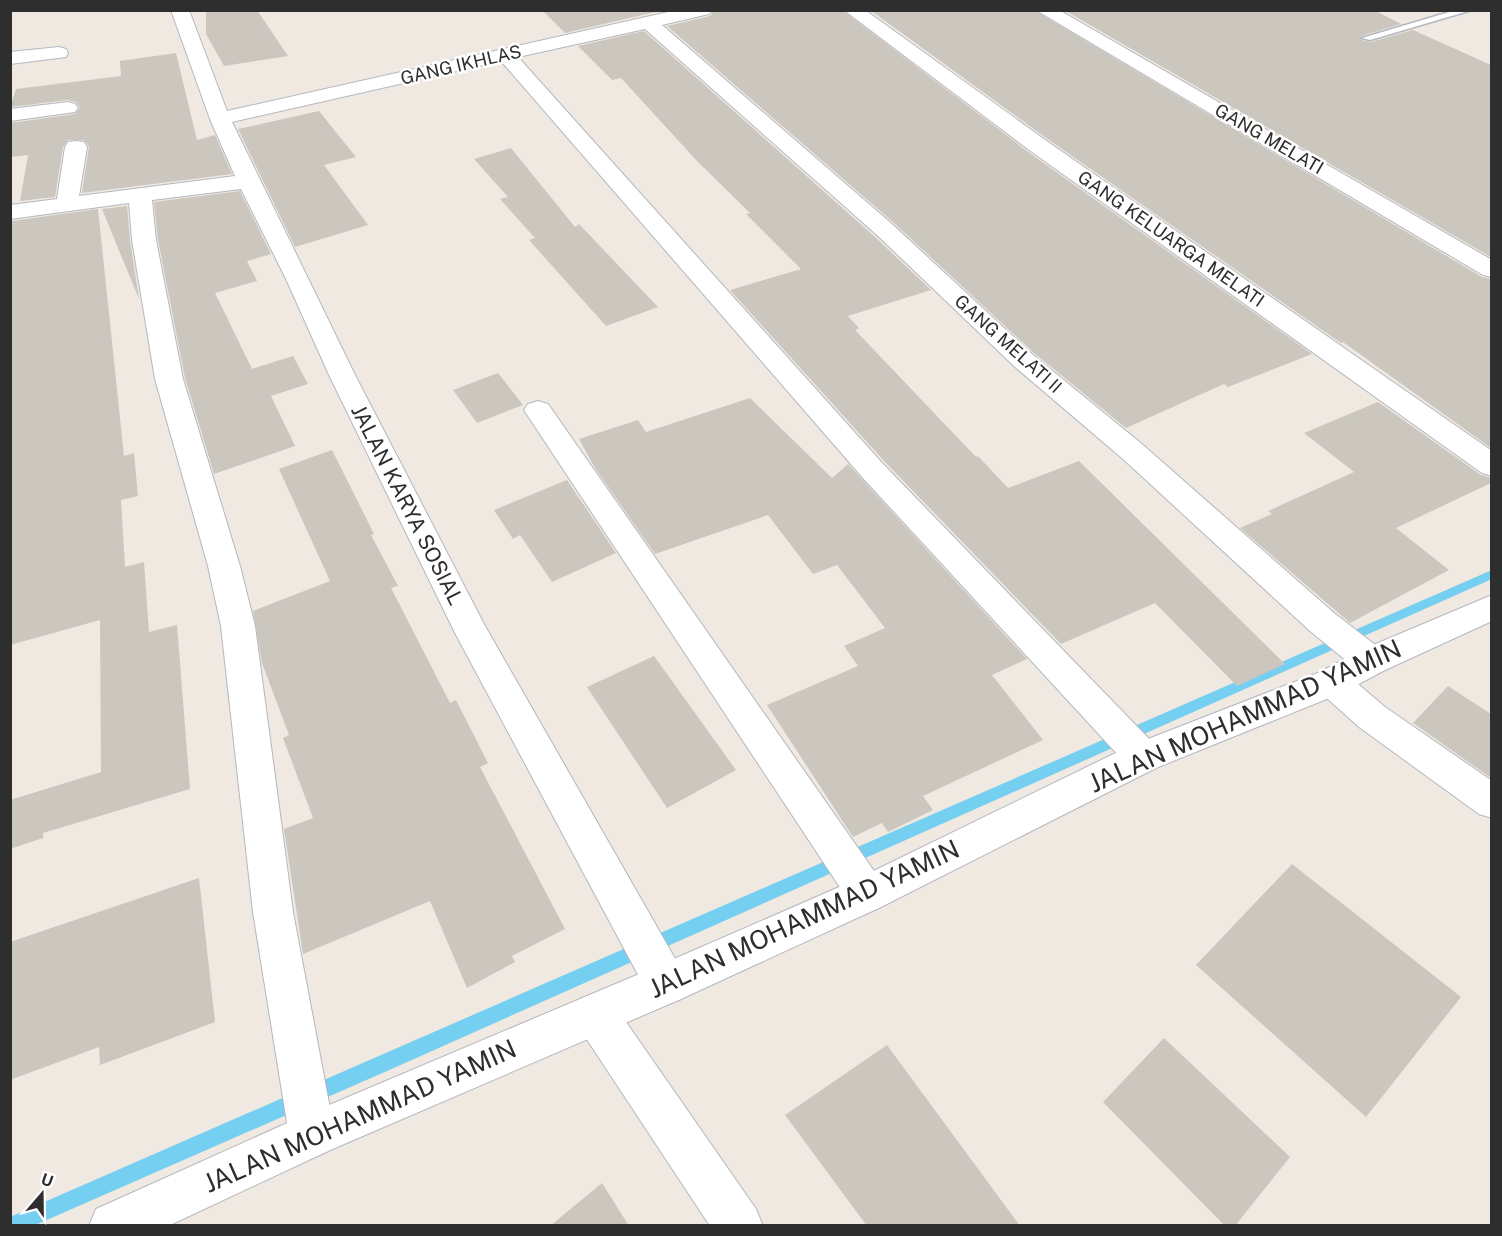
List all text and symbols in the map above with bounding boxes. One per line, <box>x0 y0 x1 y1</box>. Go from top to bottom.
street label: GANG IKHLAS <box>398 40 523 89</box>
street label: GANG MELATI <box>1211 99 1327 178</box>
street label: GANG KELUARGA MELATI <box>1074 166 1269 311</box>
street label: GANG MELATI II <box>951 290 1066 397</box>
street label: JALAN KARYA SOSIAL <box>346 400 469 609</box>
street label: JALAN MOHAMMAD YAMIN <box>1084 632 1406 799</box>
street label: JALAN MOHAMMAD YAMIN <box>644 833 964 1004</box>
street label: JALAN MOHAMMAD YAMIN <box>199 1032 521 1199</box>
north arrow <box>12 1164 72 1224</box>
text: U <box>38 1169 56 1191</box>

